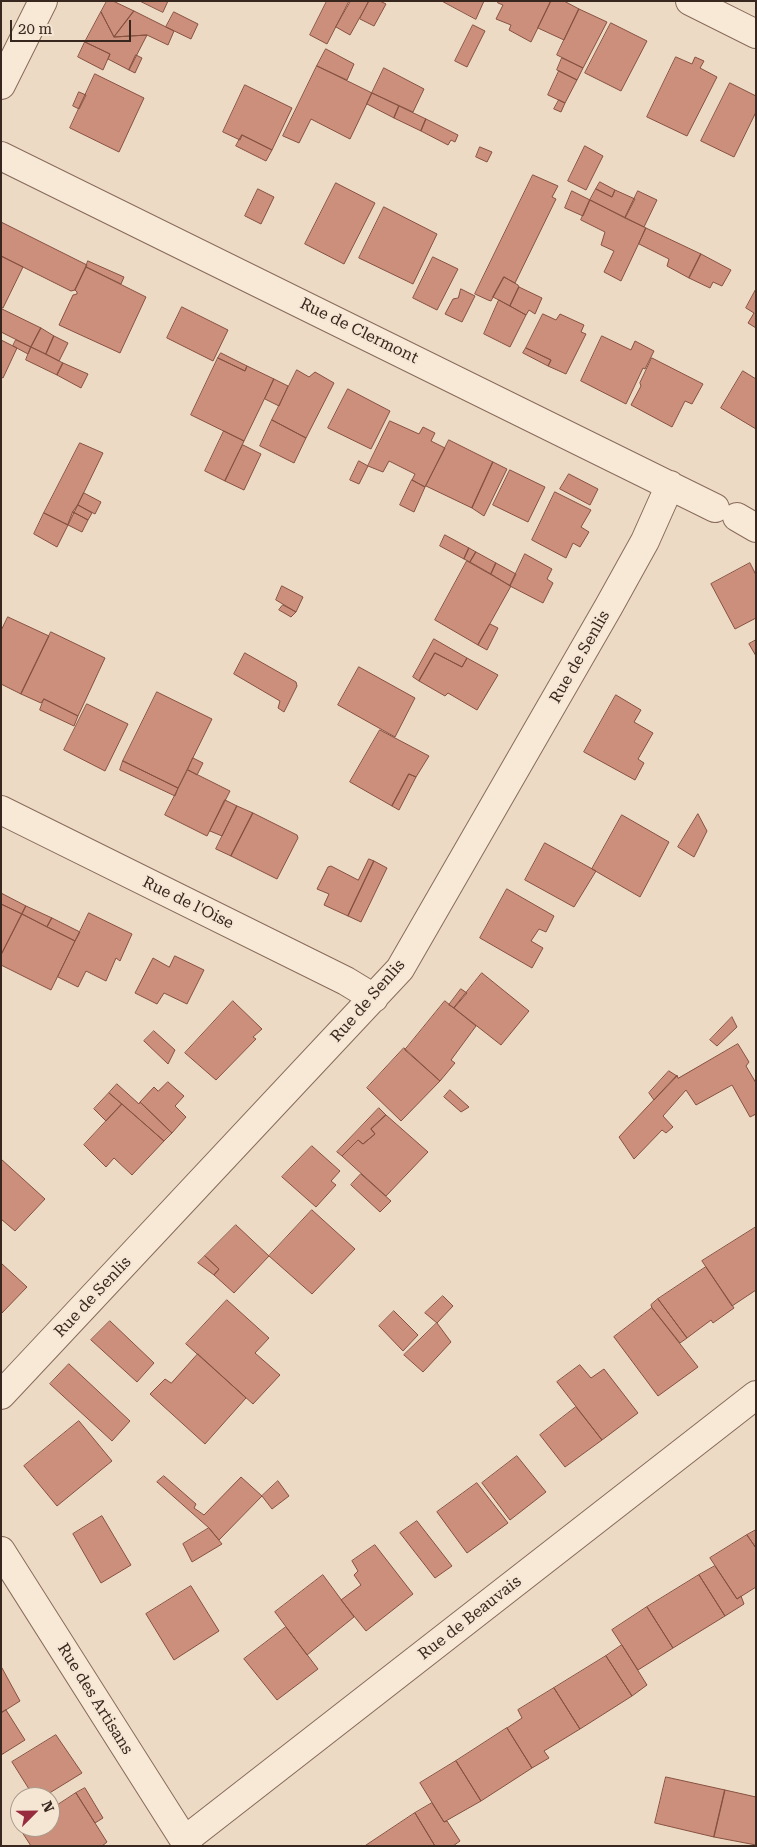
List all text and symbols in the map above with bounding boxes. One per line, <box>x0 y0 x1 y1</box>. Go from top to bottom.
scale bar <box>12 10 134 42</box>
text: 20 m <box>18 20 52 38</box>
street label: Rue de Clermont <box>297 294 421 368</box>
street label: Rue de Senlis <box>546 607 614 707</box>
street label: Rue de l'Oise <box>139 873 237 933</box>
street label: Rue de Senlis <box>327 956 409 1046</box>
street label: Rue de Senlis <box>51 1253 135 1341</box>
street label: Rue de Beauvais <box>415 1572 525 1664</box>
street label: Rue des Artisans <box>53 1640 137 1758</box>
north arrow <box>10 1787 60 1837</box>
text: N <box>38 1798 57 1815</box>

